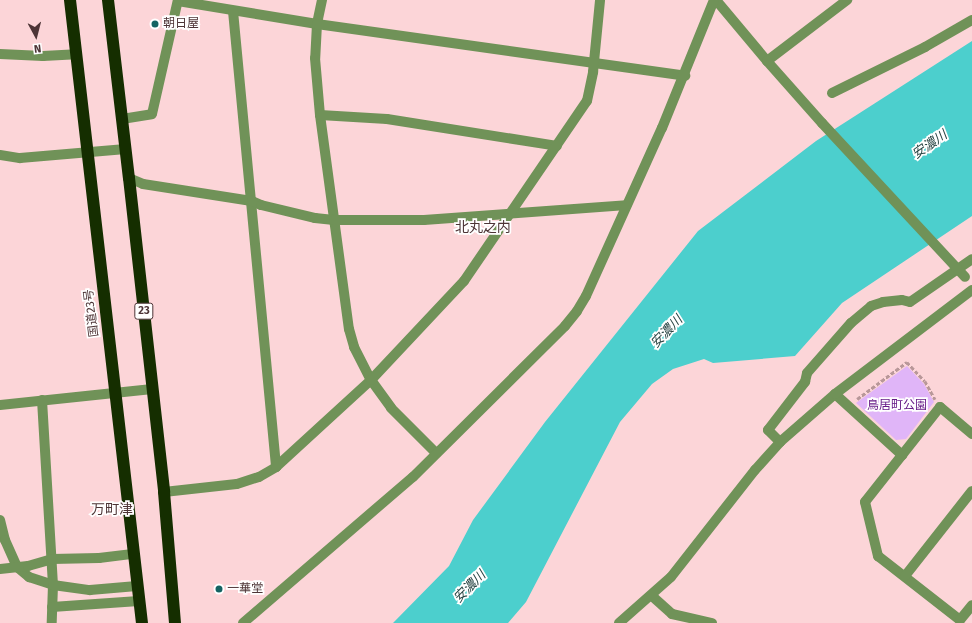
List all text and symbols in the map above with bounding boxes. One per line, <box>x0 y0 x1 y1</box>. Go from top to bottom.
north arrow <box>16 16 56 56</box>
place label: 朝日屋 <box>163 17 199 31</box>
marker: 朝日屋 <box>150 19 160 29</box>
text: N <box>33 42 42 55</box>
water label: 安濃川 <box>910 127 950 163</box>
district label: 北丸之内 <box>455 220 511 236</box>
street label: 国道23号 <box>82 288 102 338</box>
road number: 23 <box>134 302 154 320</box>
water label: 安濃川 <box>648 313 686 351</box>
park label: 鳥居町公園 <box>867 399 927 413</box>
district label: 万町津 <box>91 502 133 518</box>
water label: 安濃川 <box>451 568 489 606</box>
place label: 一華堂 <box>227 582 263 596</box>
marker: 一華堂 <box>214 584 224 594</box>

